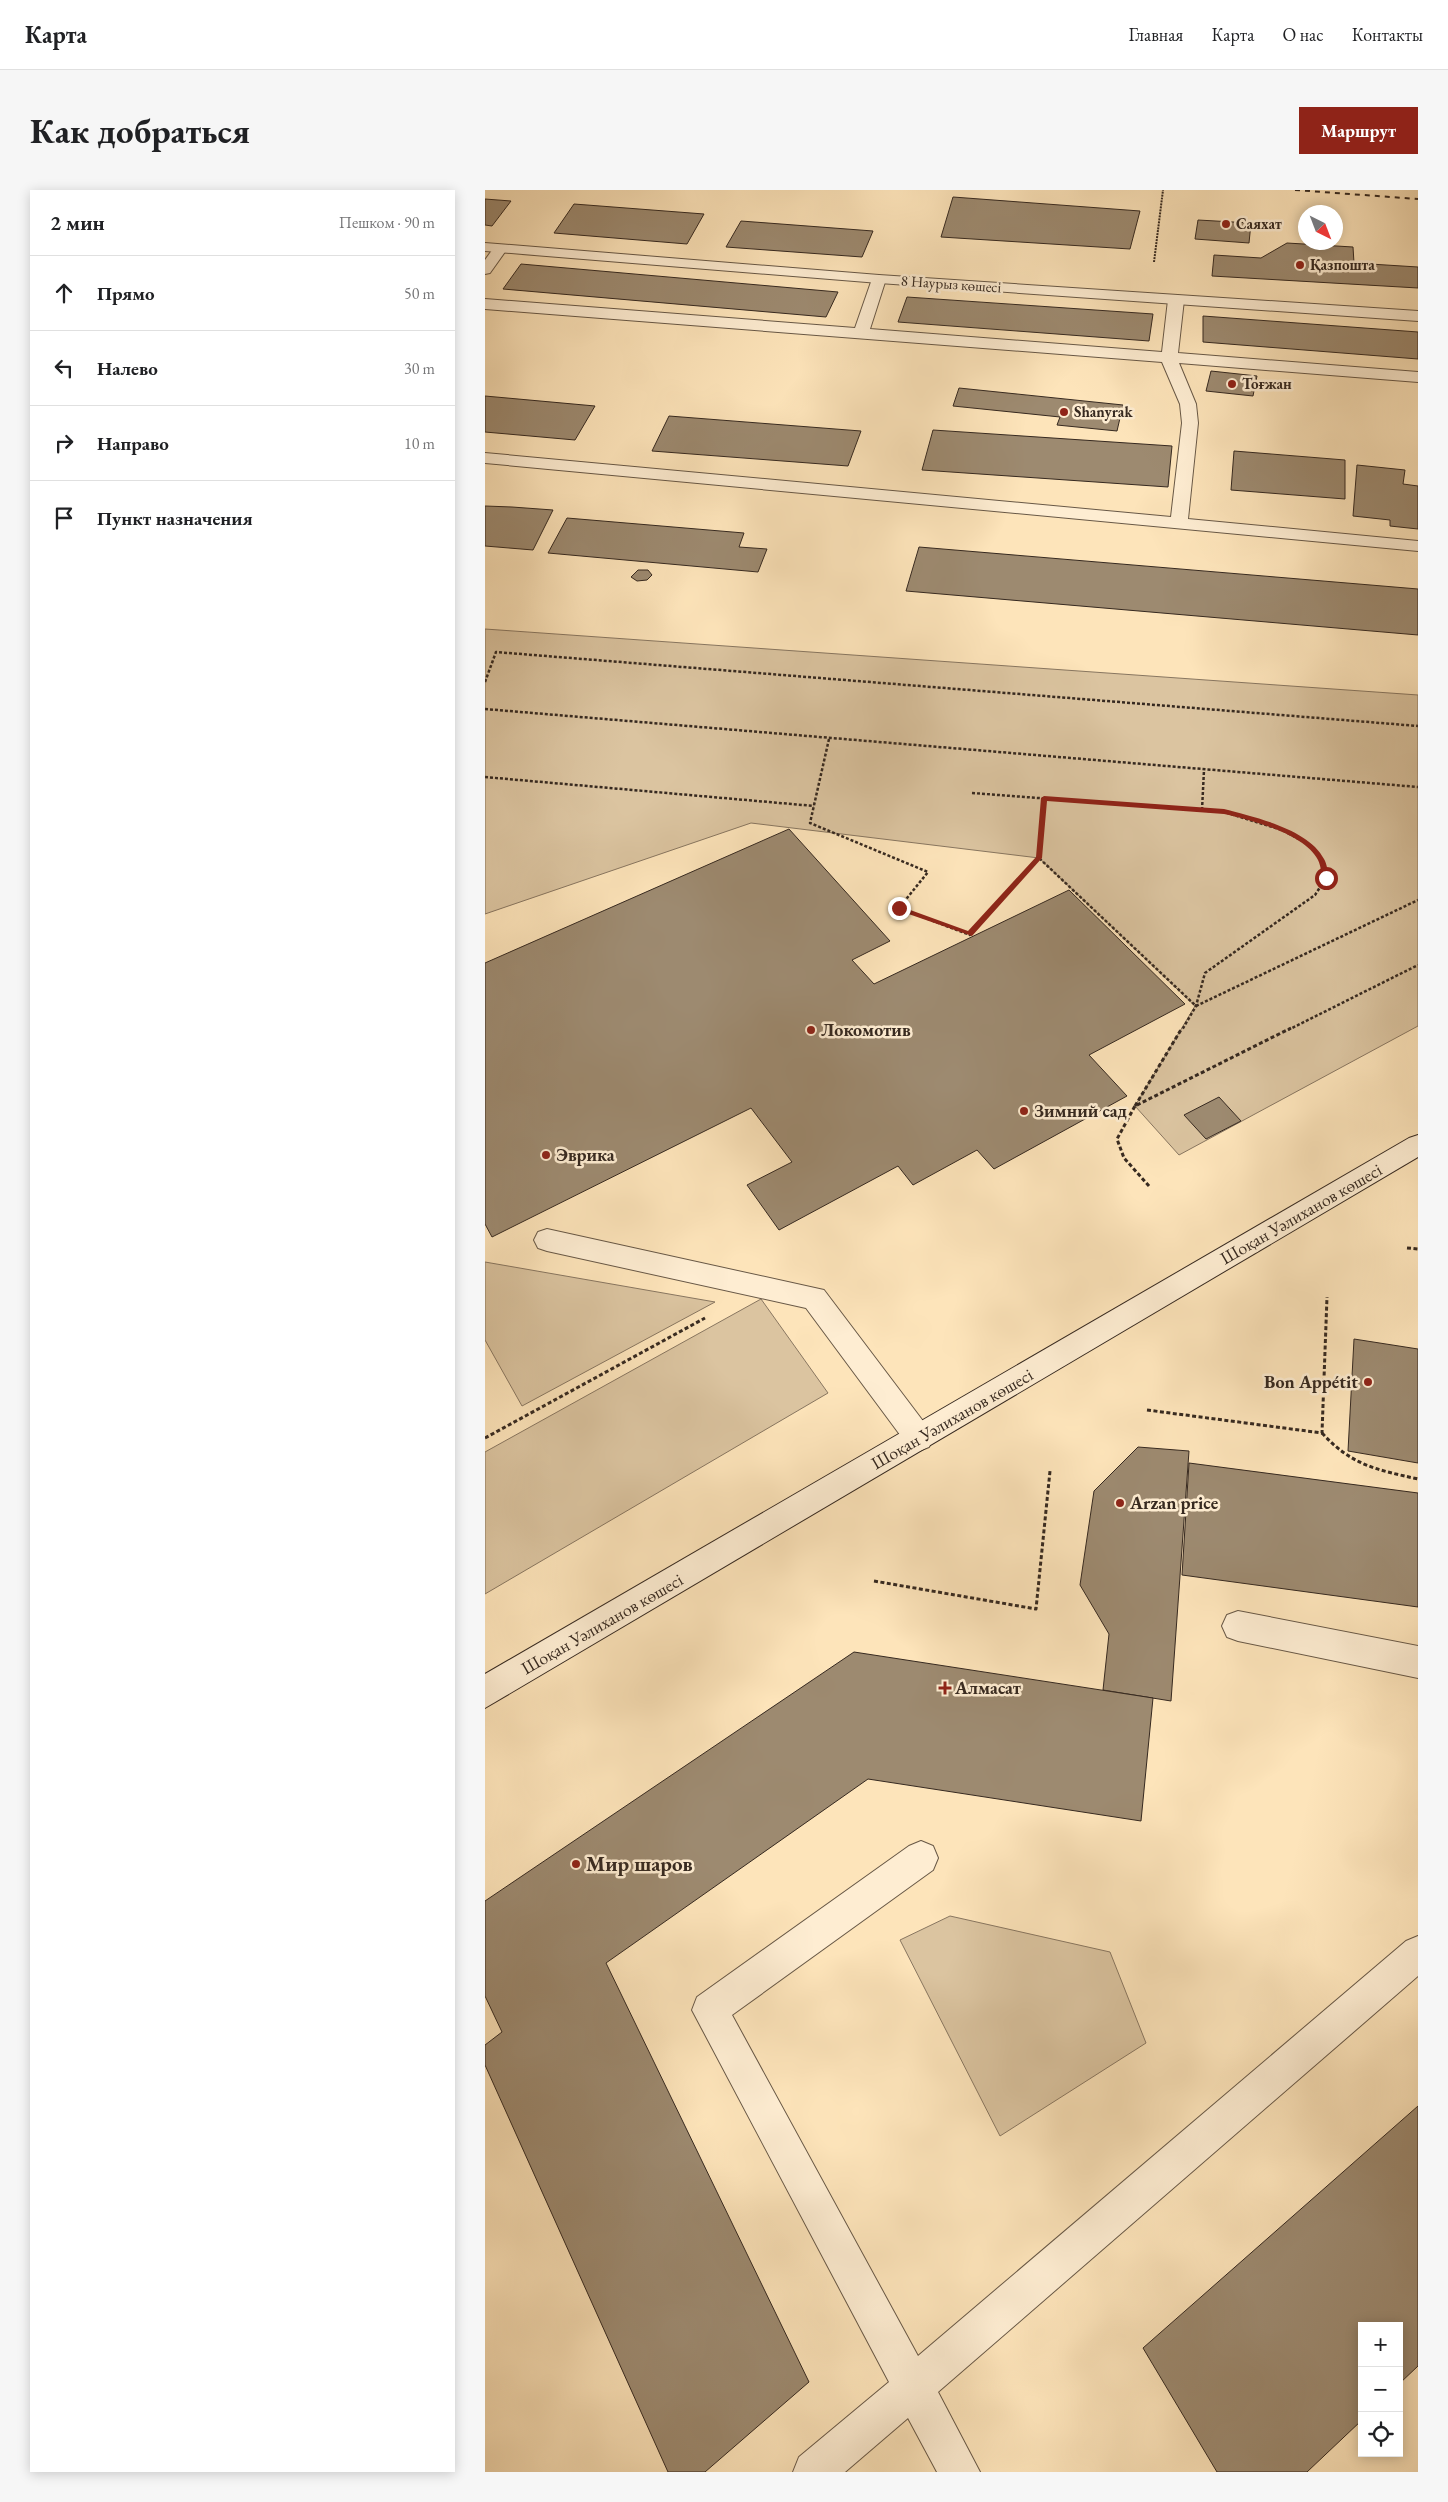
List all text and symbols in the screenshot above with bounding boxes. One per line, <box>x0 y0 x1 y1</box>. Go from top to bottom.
text: Карта <box>25 19 87 50</box>
text: Главная <box>1129 23 1183 46</box>
text: Карта <box>1211 23 1254 46</box>
text: О нас <box>1282 23 1324 46</box>
text: Контакты <box>1352 23 1423 46</box>
button: Маршрут <box>1299 107 1418 154</box>
text: Как добраться <box>30 108 250 153</box>
north arrow <box>1298 205 1343 250</box>
text: 2 мин <box>50 209 105 236</box>
text: Пешком · 90 m <box>339 212 435 233</box>
place label: Саяхат <box>1236 214 1282 233</box>
marker: Саяхат <box>1220 218 1232 230</box>
place label: Қазпошта <box>1310 255 1375 274</box>
marker: Қазпошта <box>1294 259 1306 271</box>
street label: 8 Наурыз көшесі <box>900 271 1002 297</box>
icon: ahead <box>50 279 78 307</box>
text: Прямо <box>97 281 155 306</box>
text: 50 m <box>404 283 435 304</box>
icon: left <box>50 354 78 382</box>
text: Налево <box>97 356 158 381</box>
text: 30 m <box>404 358 435 379</box>
place label: Тоғжан <box>1242 374 1292 393</box>
marker: Тоғжан <box>1226 378 1238 390</box>
place label: Shanyrak <box>1074 402 1133 421</box>
marker: Shanyrak <box>1058 406 1070 418</box>
icon: right <box>50 429 78 457</box>
text: Направо <box>97 431 169 456</box>
text: 10 m <box>404 433 435 454</box>
icon: arrive <box>50 504 78 532</box>
text: Пункт назначения <box>97 506 253 531</box>
route start <box>1315 867 1338 890</box>
route end <box>888 897 911 920</box>
place label: Локомотив <box>821 1018 911 1041</box>
marker: Локомотив <box>805 1024 817 1036</box>
place label: Зимний сад <box>1034 1099 1128 1122</box>
marker: Зимний сад <box>1018 1105 1030 1117</box>
place label: Эврика <box>556 1143 615 1166</box>
marker: Эврика <box>540 1149 552 1161</box>
street label: Шоқан Уәлиханов көшесі <box>1216 1158 1386 1269</box>
street label: Шоқан Уәлиханов көшесі <box>867 1363 1037 1474</box>
place label: Bon Appétit <box>1264 1370 1358 1393</box>
marker: Bon Appétit <box>1362 1376 1374 1388</box>
place label: Arzan price <box>1129 1491 1219 1514</box>
marker: Arzan price <box>1114 1497 1126 1509</box>
street label: Шоқан Уәлиханов көшесі <box>517 1568 687 1679</box>
place label: Алмасат <box>954 1676 1021 1699</box>
marker: Алмасат <box>939 1682 951 1694</box>
place label: Мир шаров <box>586 1850 693 1877</box>
marker: Мир шаров <box>570 1858 582 1870</box>
map controls <box>1358 2322 1403 2457</box>
button: + <box>1358 2322 1403 2367</box>
button: − <box>1358 2367 1403 2412</box>
button: locate <box>1358 2412 1403 2457</box>

